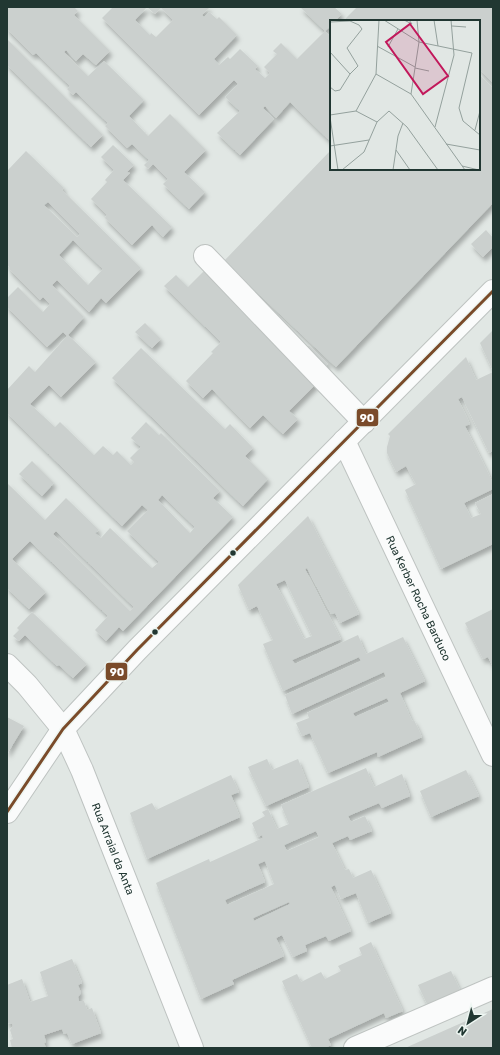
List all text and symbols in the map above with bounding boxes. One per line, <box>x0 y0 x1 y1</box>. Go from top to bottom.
inset map <box>330 20 480 170</box>
line badge: 90 <box>356 408 379 427</box>
text: 90 <box>360 412 374 425</box>
street label: Rua Kerber Rocha Barduco <box>383 534 453 663</box>
unlabelled marker <box>228 548 238 558</box>
unlabelled marker <box>150 627 160 637</box>
line badge: 90 <box>105 662 128 681</box>
text: 90 <box>110 666 124 679</box>
street label: Rua Arraial da Anta <box>89 801 137 897</box>
north arrow <box>448 1003 488 1043</box>
text: N <box>455 1023 469 1038</box>

